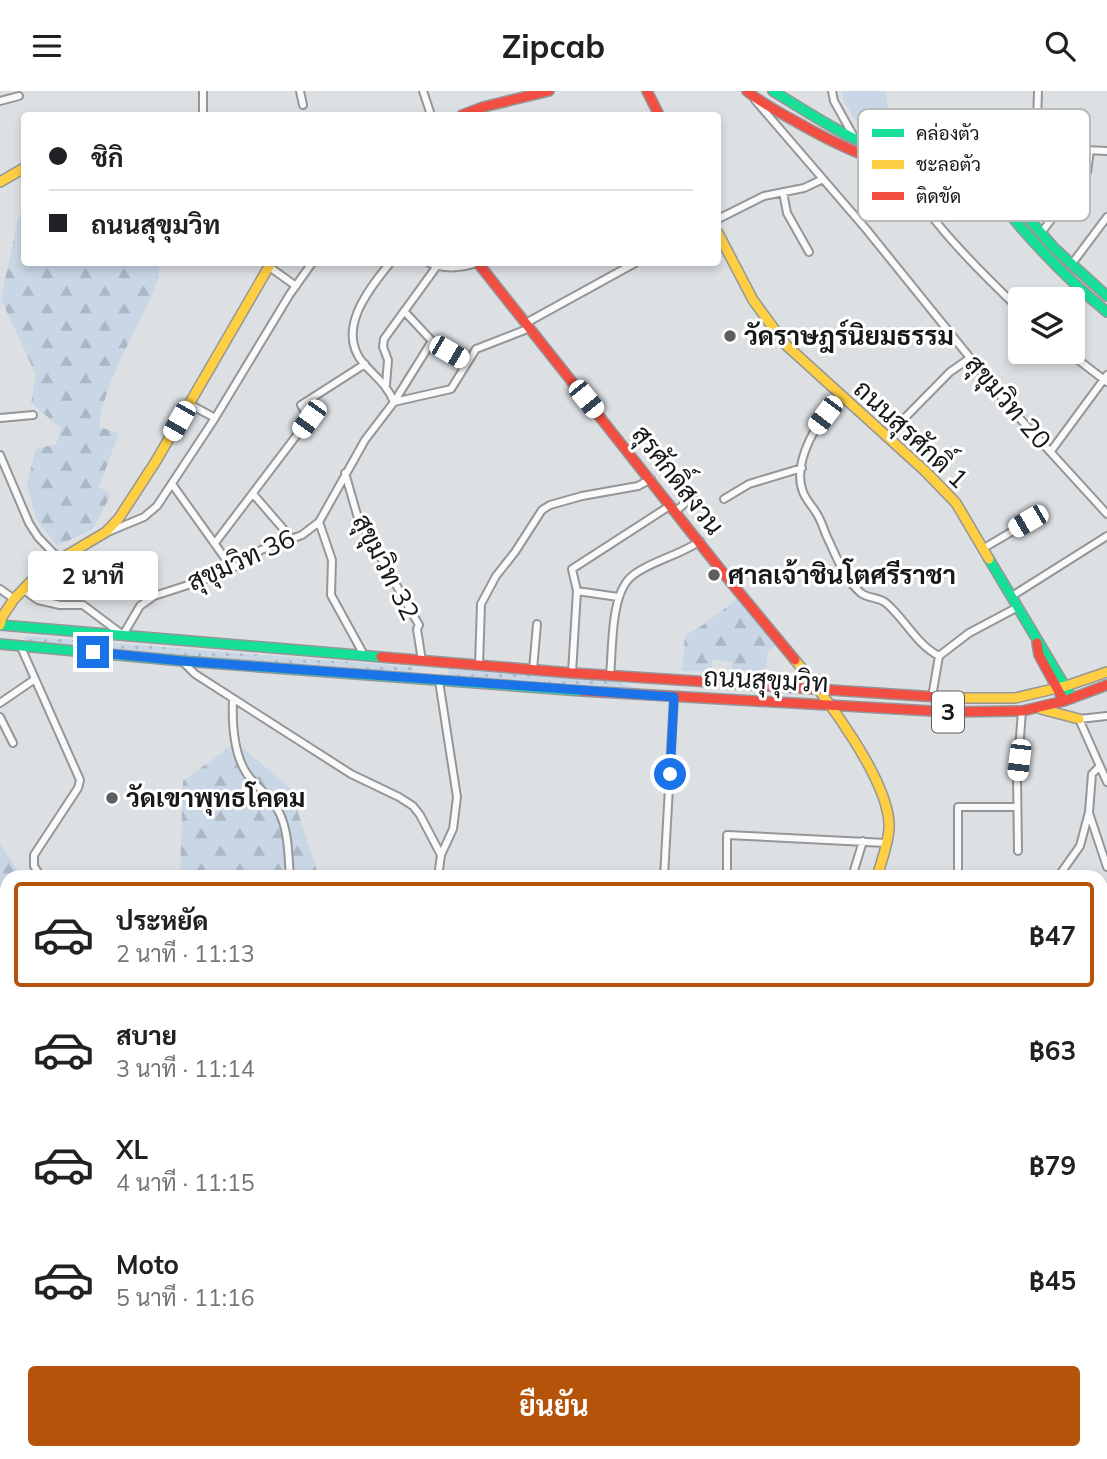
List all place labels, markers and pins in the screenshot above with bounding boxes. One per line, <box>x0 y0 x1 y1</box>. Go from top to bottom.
place label: วัดราษฎร์นิยมธรรม <box>744 319 954 353</box>
marker: วัดราษฎร์นิยมธรรม <box>722 328 738 344</box>
place label: ศาลเจ้าชินโตศรีราชา <box>728 558 956 591</box>
marker: ศาลเจ้าชินโตศรีราชา <box>706 567 722 583</box>
place label: วัดเขาพุทธโคดม <box>126 781 305 816</box>
marker: วัดเขาพุทธโคดม <box>104 790 120 806</box>

